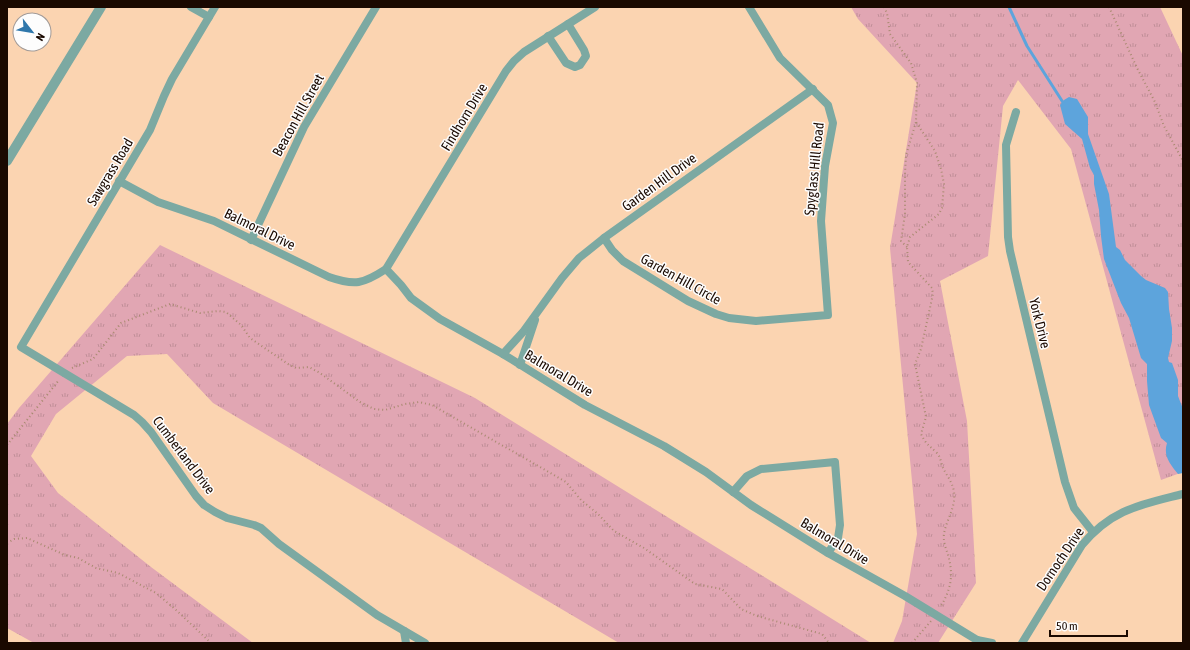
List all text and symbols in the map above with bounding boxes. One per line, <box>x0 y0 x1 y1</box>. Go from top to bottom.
north arrow <box>12 12 52 52</box>
text: N <box>34 31 47 43</box>
street label: Beacon Hill Street <box>269 71 327 159</box>
street label: Findhorn Drive <box>438 80 490 154</box>
street label: Spyglass Hill Road <box>801 122 827 216</box>
street label: Sawgrass Road <box>84 135 136 209</box>
street label: Garden Hill Drive <box>619 150 699 214</box>
street label: Balmoral Drive <box>222 205 298 253</box>
street label: Garden Hill Circle <box>638 250 724 308</box>
street label: York Drive <box>1026 296 1054 350</box>
street label: Balmoral Drive <box>522 346 596 400</box>
street label: Cumberland Drive <box>150 413 218 497</box>
street label: Balmoral Drive <box>798 514 872 568</box>
street label: Dornoch Drive <box>1033 524 1087 594</box>
scale bar <box>1050 612 1127 638</box>
text: 50 m <box>1056 619 1078 633</box>

